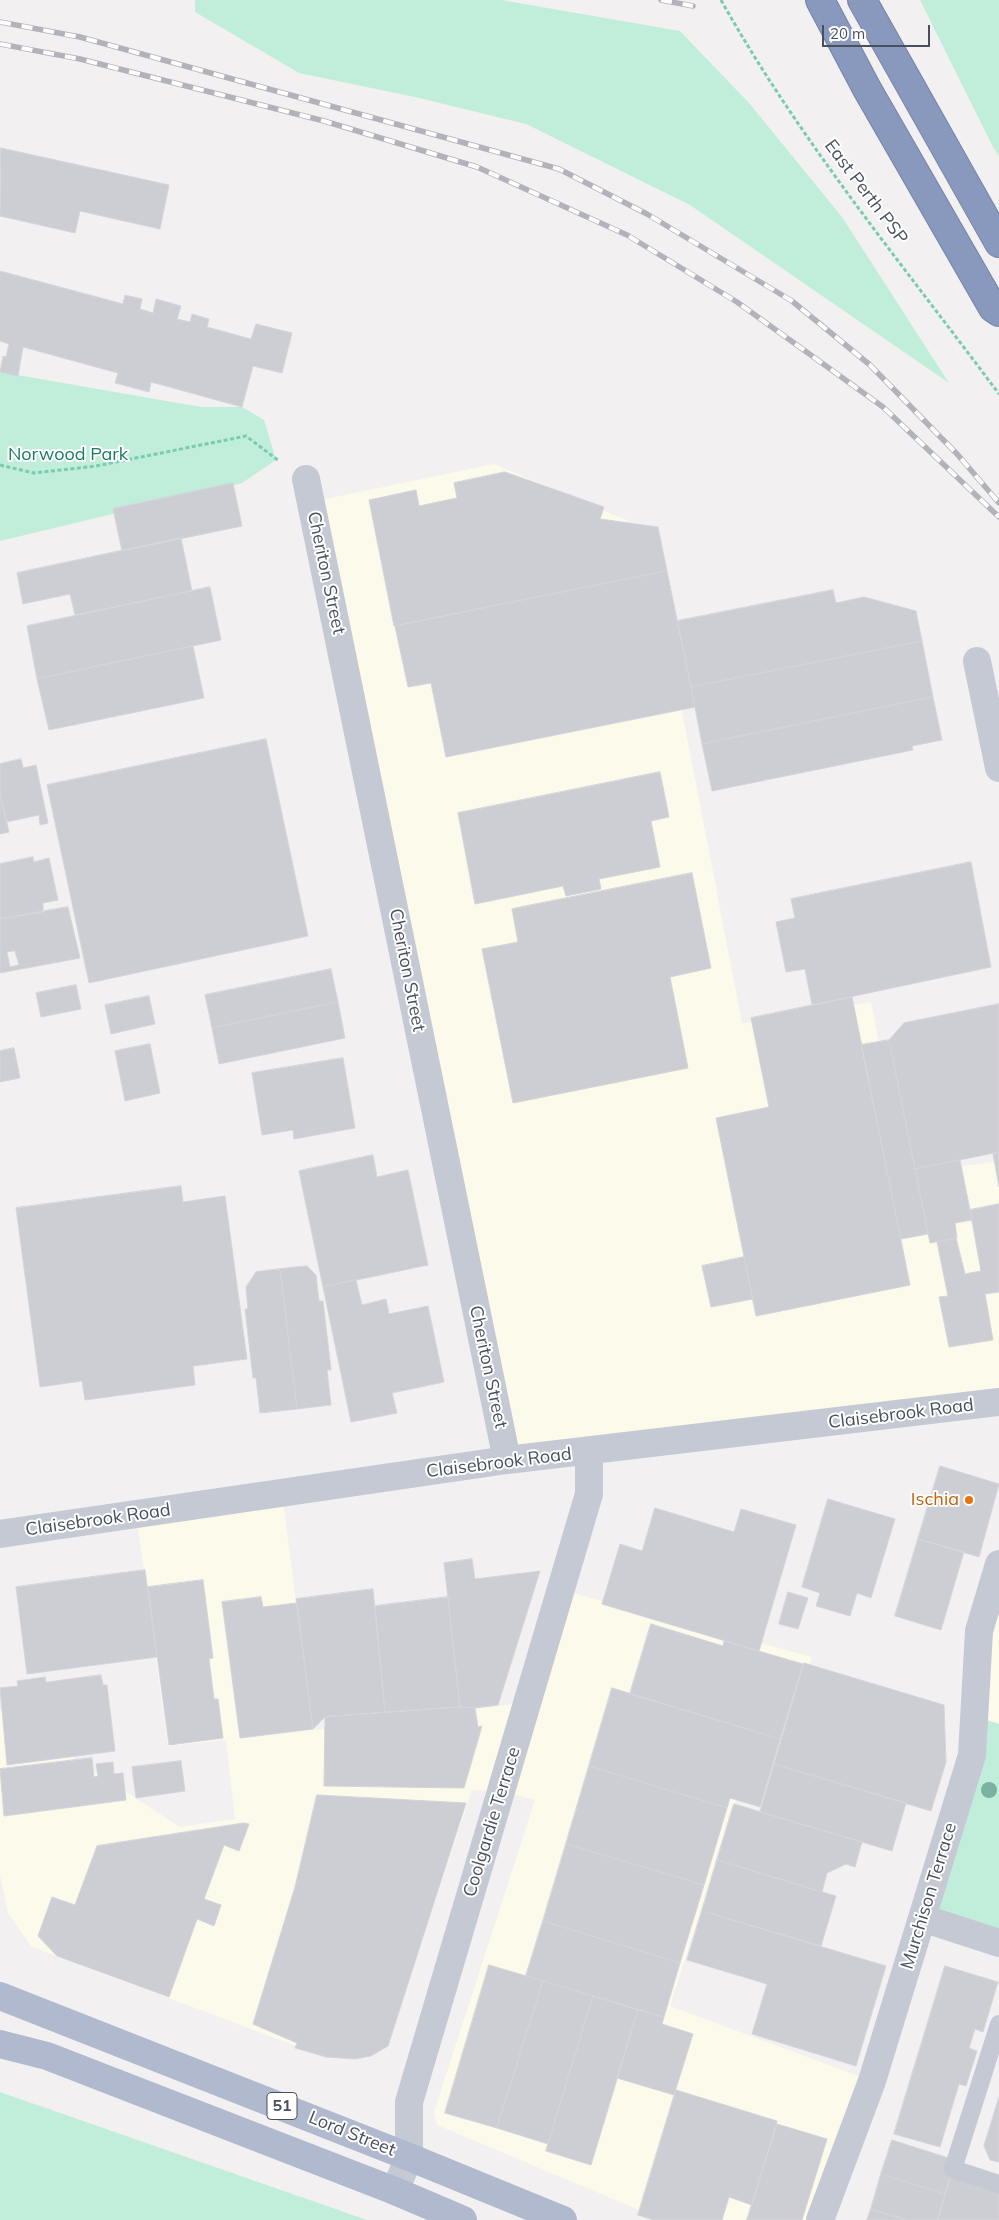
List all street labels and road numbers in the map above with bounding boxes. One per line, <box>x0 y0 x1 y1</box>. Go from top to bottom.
street label: East Perth PSP <box>820 135 912 249</box>
street label: Cheriton Street <box>302 510 350 636</box>
street label: Cheriton Street <box>384 907 430 1033</box>
street label: Cheriton Street <box>464 1304 512 1430</box>
street label: Claisebrook Road <box>827 1394 975 1434</box>
street label: Claisebrook Road <box>425 1443 573 1483</box>
street label: Claisebrook Road <box>24 1499 172 1541</box>
street label: Coolgardie Terrace <box>459 1744 525 1900</box>
street label: Murchison Terrace <box>896 1820 962 1972</box>
road number: 51 <box>267 2092 297 2120</box>
street label: Lord Street <box>305 2107 399 2161</box>

